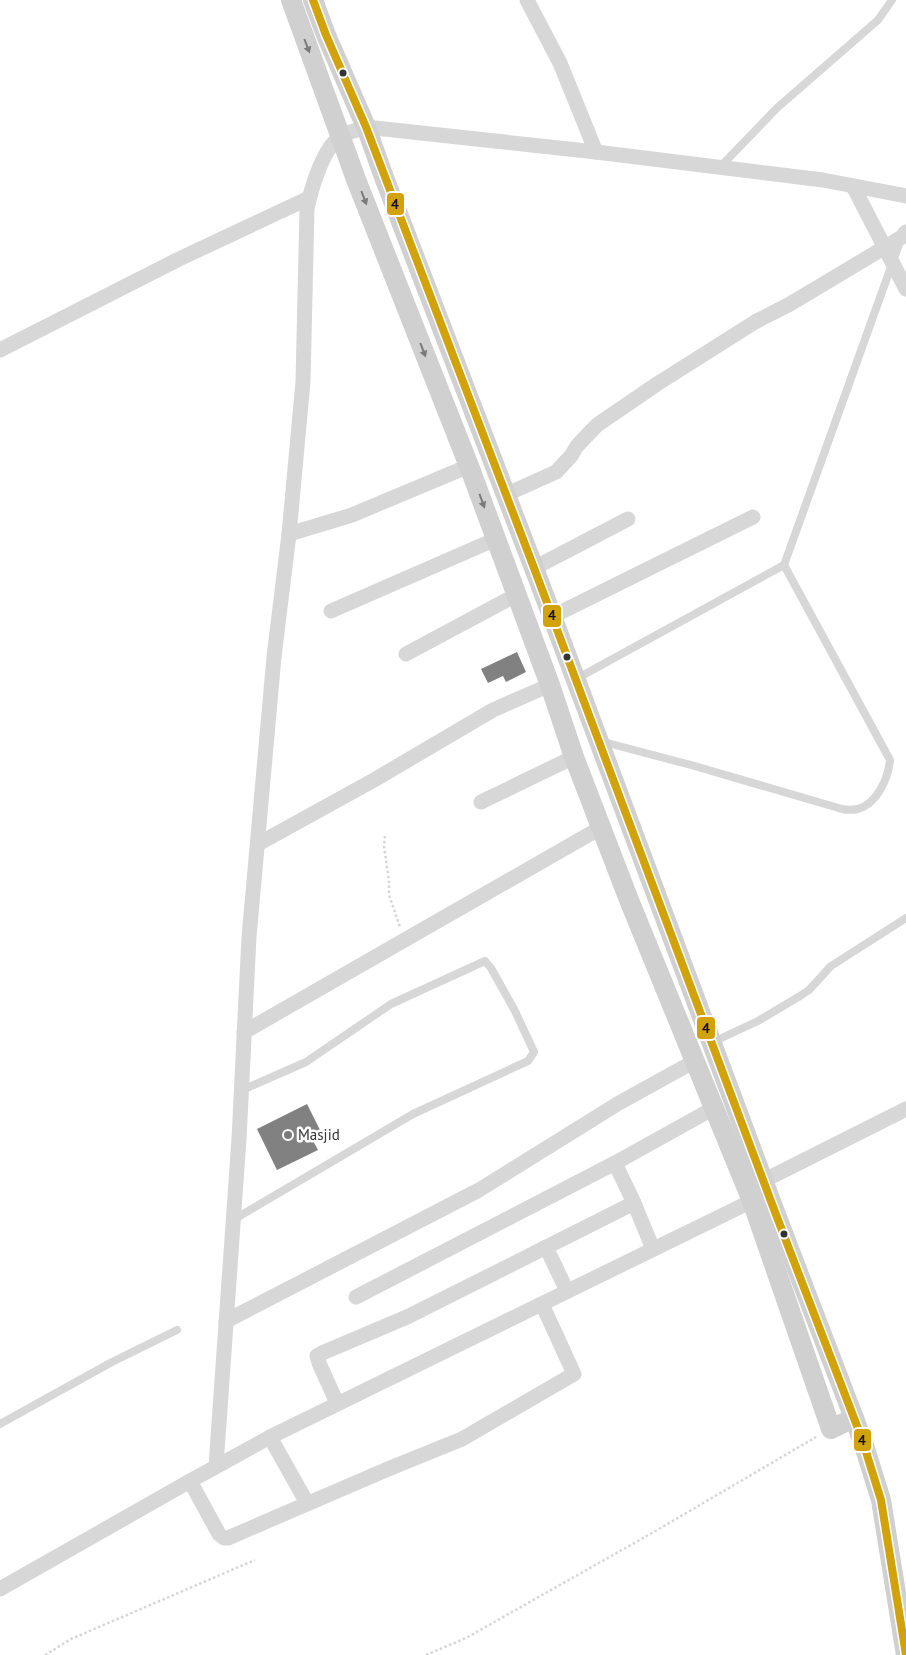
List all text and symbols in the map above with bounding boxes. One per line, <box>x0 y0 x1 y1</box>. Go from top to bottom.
one-way arrow <box>304 39 312 53</box>
unlabelled marker <box>338 68 348 78</box>
one-way arrow <box>360 191 368 206</box>
line badge: 4 <box>386 192 405 216</box>
text: 4 <box>391 195 399 213</box>
one-way arrow <box>420 342 427 357</box>
one-way arrow <box>478 494 486 509</box>
line badge: 4 <box>542 604 562 628</box>
text: 4 <box>548 606 556 624</box>
unlabelled marker <box>562 652 572 662</box>
line badge: 4 <box>696 1016 716 1040</box>
text: 4 <box>702 1019 710 1037</box>
place label: Masjid <box>298 1125 340 1144</box>
marker: Masjid <box>282 1129 294 1141</box>
unlabelled marker <box>779 1229 789 1239</box>
line badge: 4 <box>853 1428 872 1452</box>
text: 4 <box>858 1431 866 1449</box>

